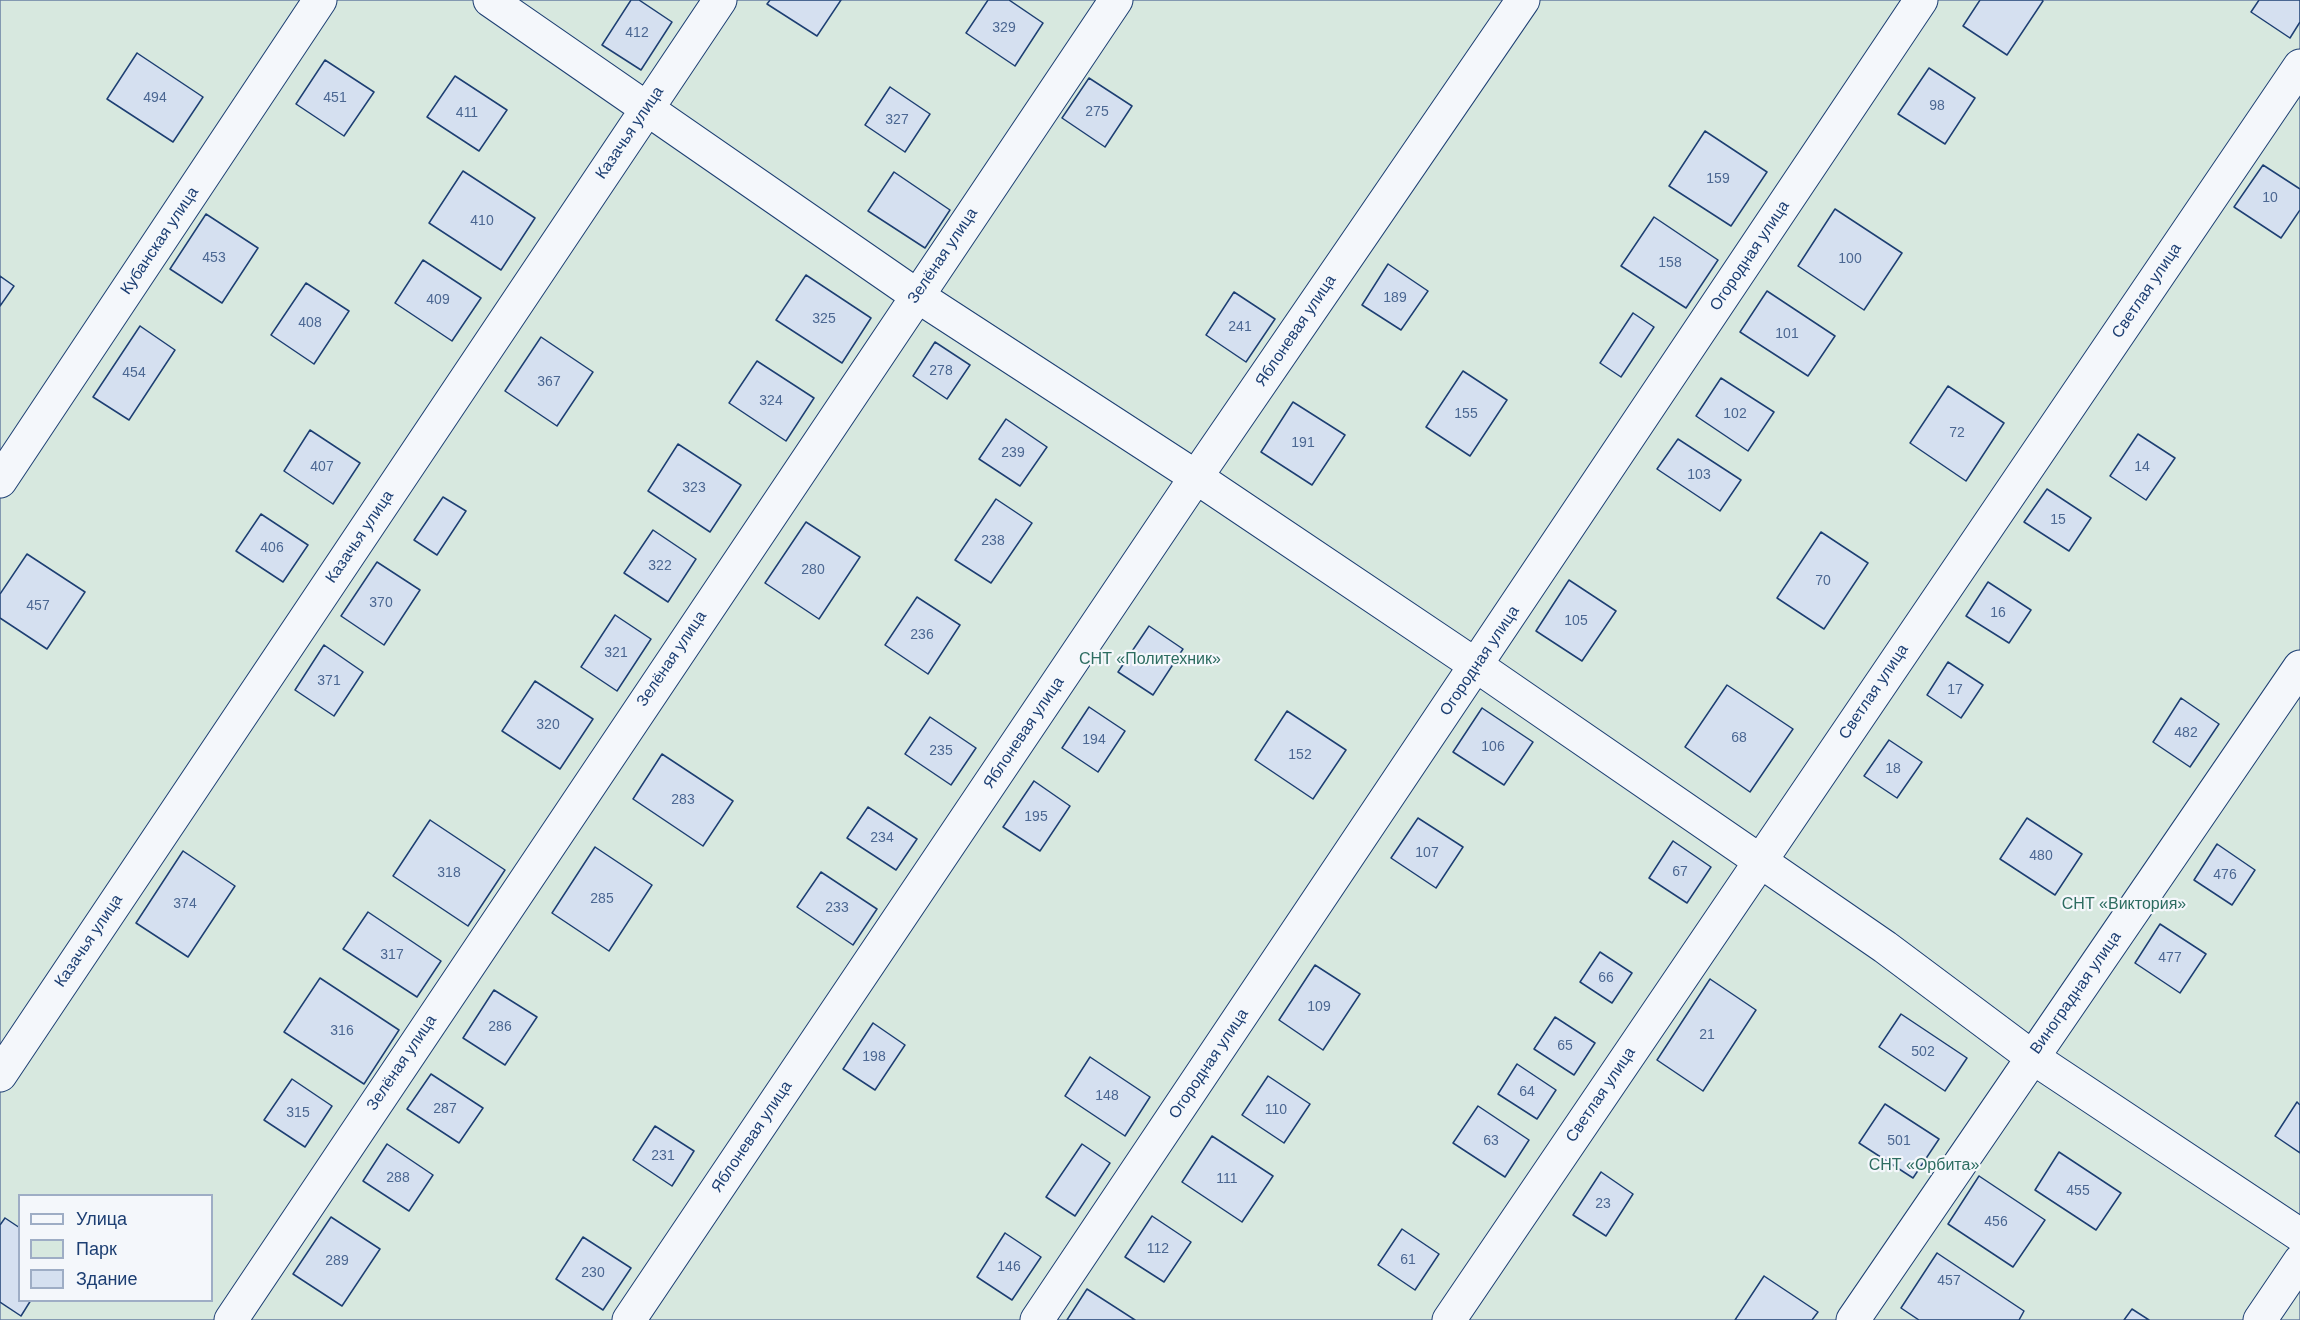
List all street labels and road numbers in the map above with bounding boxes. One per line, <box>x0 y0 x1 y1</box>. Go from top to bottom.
street label: Казачья улица <box>592 83 668 183</box>
street label: Кубанская улица <box>117 184 203 298</box>
street label: Огородная улица <box>1706 197 1794 315</box>
street label: Зелёная улица <box>904 205 982 307</box>
street label: Светлая улица <box>2108 240 2186 342</box>
street label: Яблоневая улица <box>1252 272 1340 390</box>
street label: Казачья улица <box>322 487 398 587</box>
street label: Огородная улица <box>1436 602 1524 720</box>
street label: Зелёная улица <box>633 608 711 710</box>
street label: Светлая улица <box>1835 641 1913 743</box>
street label: Яблоневая улица <box>980 674 1068 792</box>
street label: Казачья улица <box>51 891 127 991</box>
street label: Виноградная улица <box>2027 928 2125 1058</box>
street label: Огородная улица <box>1165 1005 1253 1123</box>
street label: Зелёная улица <box>363 1012 441 1114</box>
street label: Светлая улица <box>1562 1044 1640 1146</box>
street label: Яблоневая улица <box>708 1078 796 1196</box>

